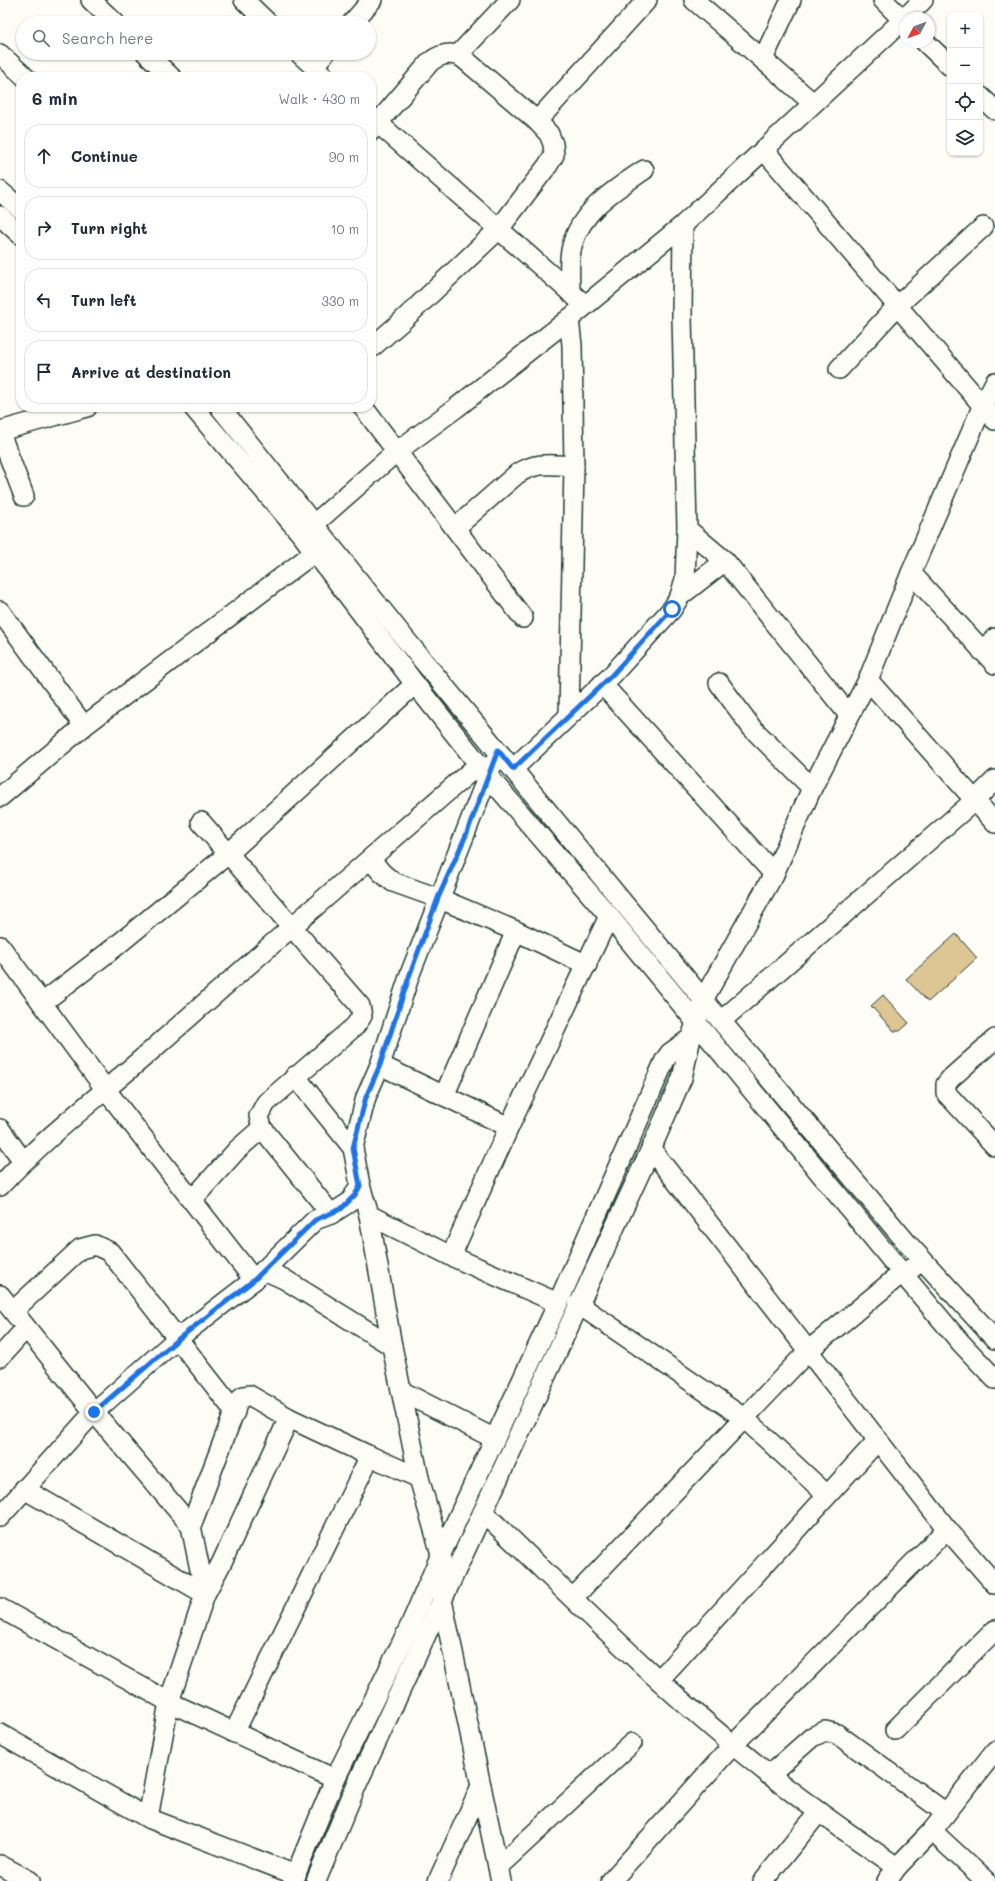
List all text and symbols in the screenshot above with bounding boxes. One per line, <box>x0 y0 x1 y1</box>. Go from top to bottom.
north arrow <box>899 12 935 48</box>
map controls <box>947 12 983 156</box>
button: + <box>947 12 983 48</box>
search box <box>16 16 376 60</box>
icon: search <box>30 27 52 49</box>
text: Search here <box>62 28 153 48</box>
button: − <box>947 48 983 84</box>
button: locate <box>947 84 983 120</box>
text: 6 min <box>32 87 77 109</box>
text: Walk · 430 m <box>279 90 360 107</box>
button: layers <box>947 120 983 156</box>
icon: ahead <box>33 145 55 167</box>
text: Continue <box>71 146 138 166</box>
text: 90 m <box>329 148 359 165</box>
icon: right <box>33 217 55 239</box>
text: Turn right <box>71 218 148 238</box>
text: 10 m <box>331 220 359 237</box>
icon: left <box>33 289 55 311</box>
text: Turn left <box>71 290 136 310</box>
text: 330 m <box>321 292 359 309</box>
icon: arrive <box>33 361 55 383</box>
text: Arrive at destination <box>71 362 231 382</box>
route start <box>663 600 681 618</box>
route end <box>85 1403 103 1421</box>

